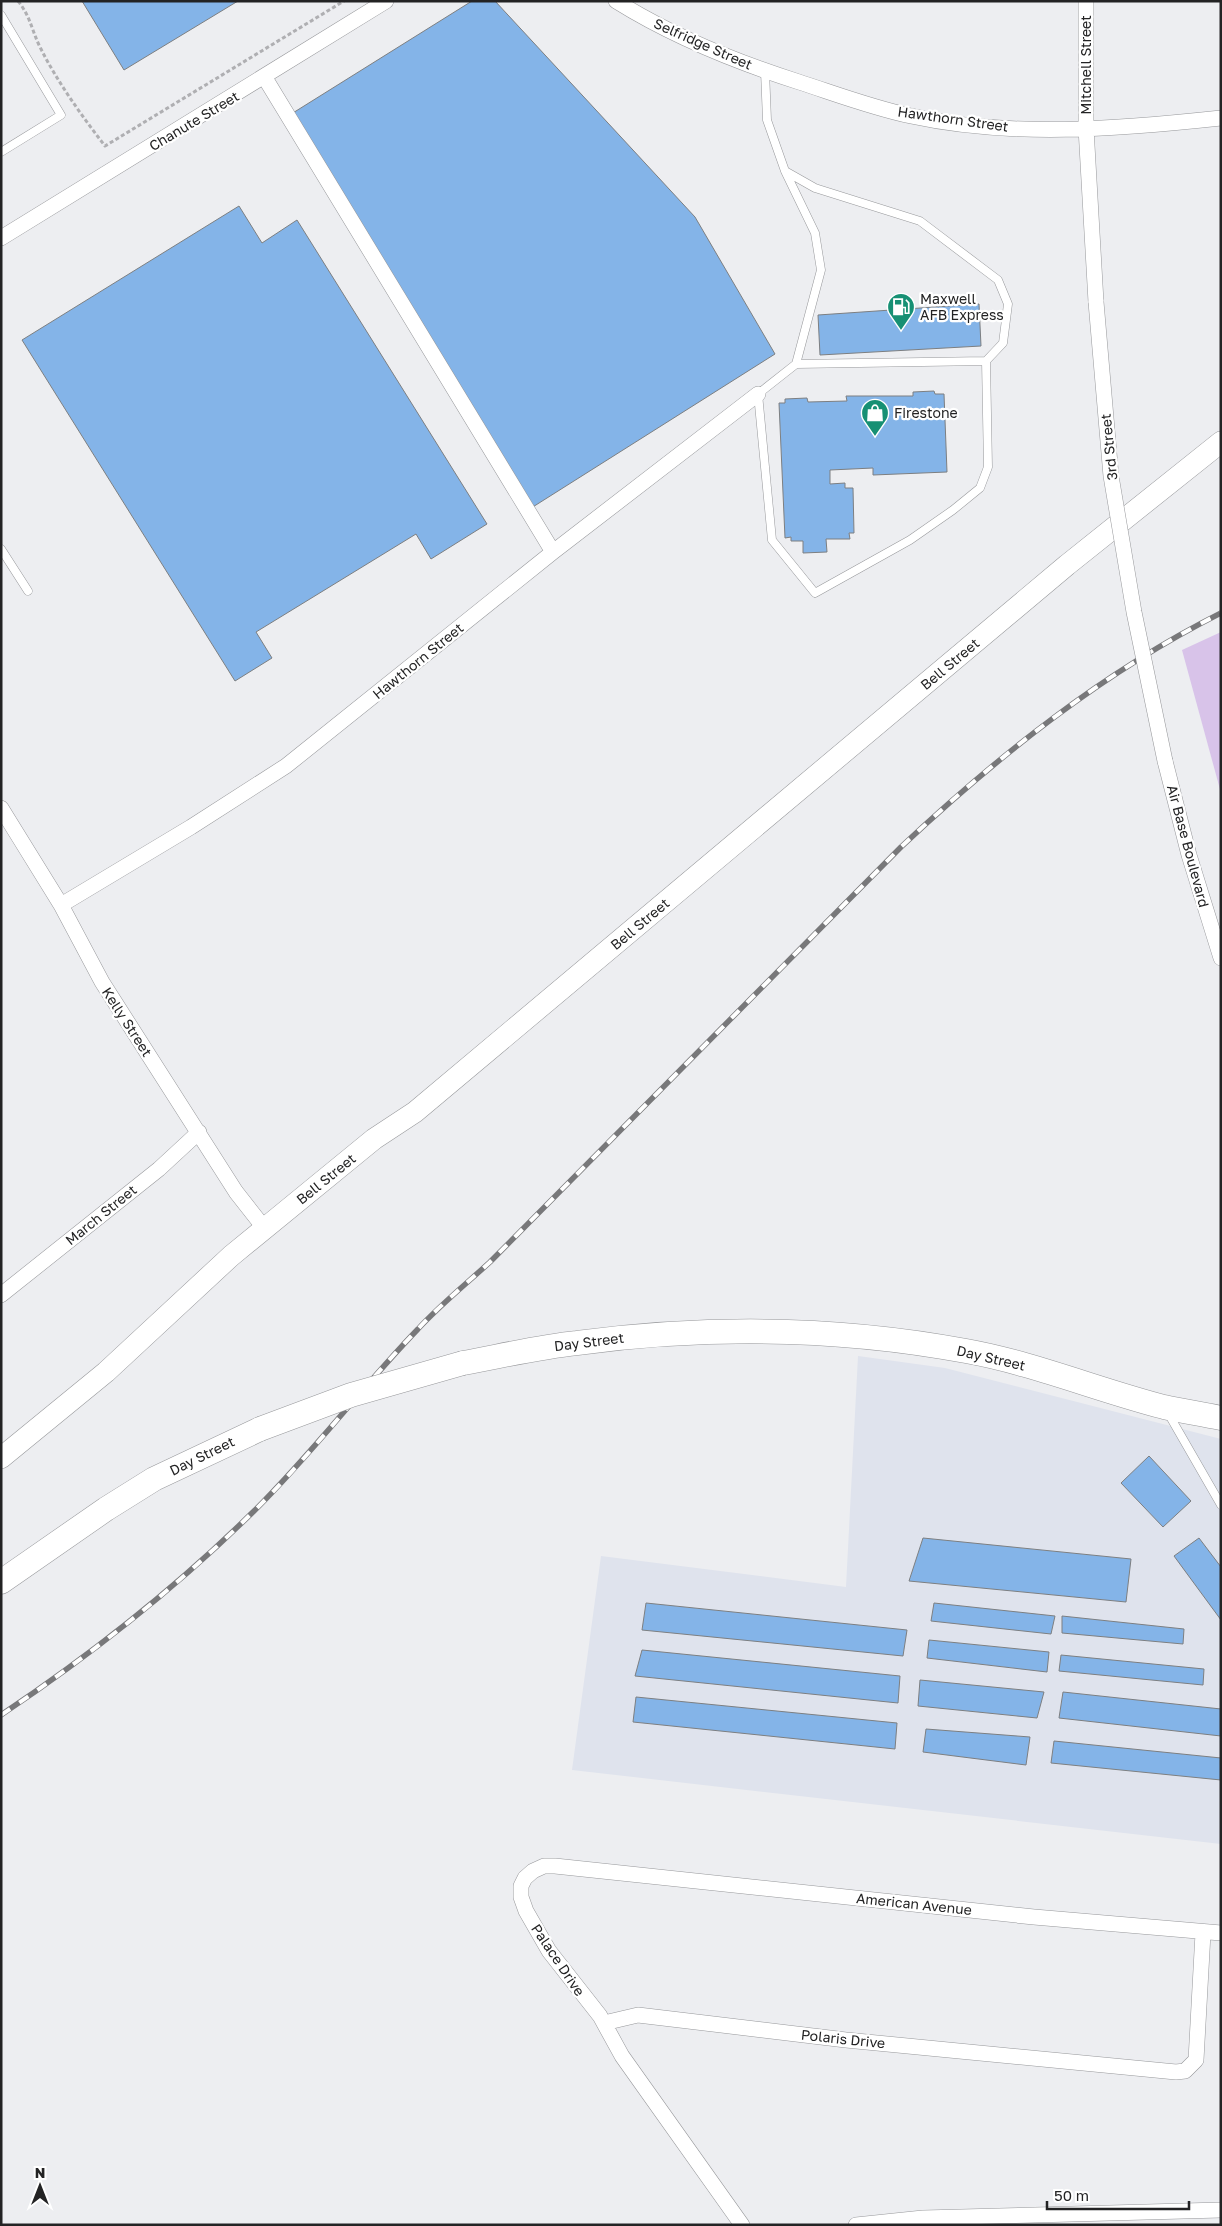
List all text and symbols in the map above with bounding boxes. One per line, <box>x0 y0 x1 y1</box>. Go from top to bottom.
street label: Selfridge Street <box>651 14 755 73</box>
street label: Mitchell Street <box>1077 15 1094 115</box>
street label: Chanute Street <box>146 87 242 154</box>
street label: Hawthorn Street <box>897 102 1010 135</box>
place label: Maxwell AFB Express <box>920 290 1004 323</box>
fuel station icon: Maxwell AFB Express <box>886 292 916 331</box>
shop icon: Firestone <box>860 398 890 437</box>
place label: Firestone <box>894 404 958 421</box>
street label: 3rd Street <box>1097 413 1120 481</box>
street label: Hawthorn Street <box>369 619 466 702</box>
street label: Bell Street <box>917 634 982 693</box>
street label: Air Base Boulevard <box>1164 783 1213 909</box>
street label: Bell Street <box>607 894 672 953</box>
street label: Kelly Street <box>99 984 156 1059</box>
street label: Bell Street <box>293 1150 359 1208</box>
street label: March Street <box>62 1181 140 1248</box>
street label: Day Street <box>553 1329 625 1354</box>
street label: Day Street <box>955 1341 1027 1374</box>
street label: Day Street <box>166 1433 237 1479</box>
street label: American Avenue <box>855 1889 973 1918</box>
street label: Palace Drive <box>528 1920 589 1999</box>
street label: Polaris Drive <box>800 2026 886 2051</box>
north arrow <box>15 2161 65 2211</box>
text: N <box>35 2164 45 2181</box>
scale bar <box>1047 2178 1190 2210</box>
text: 50 m <box>1054 2186 1089 2204</box>

